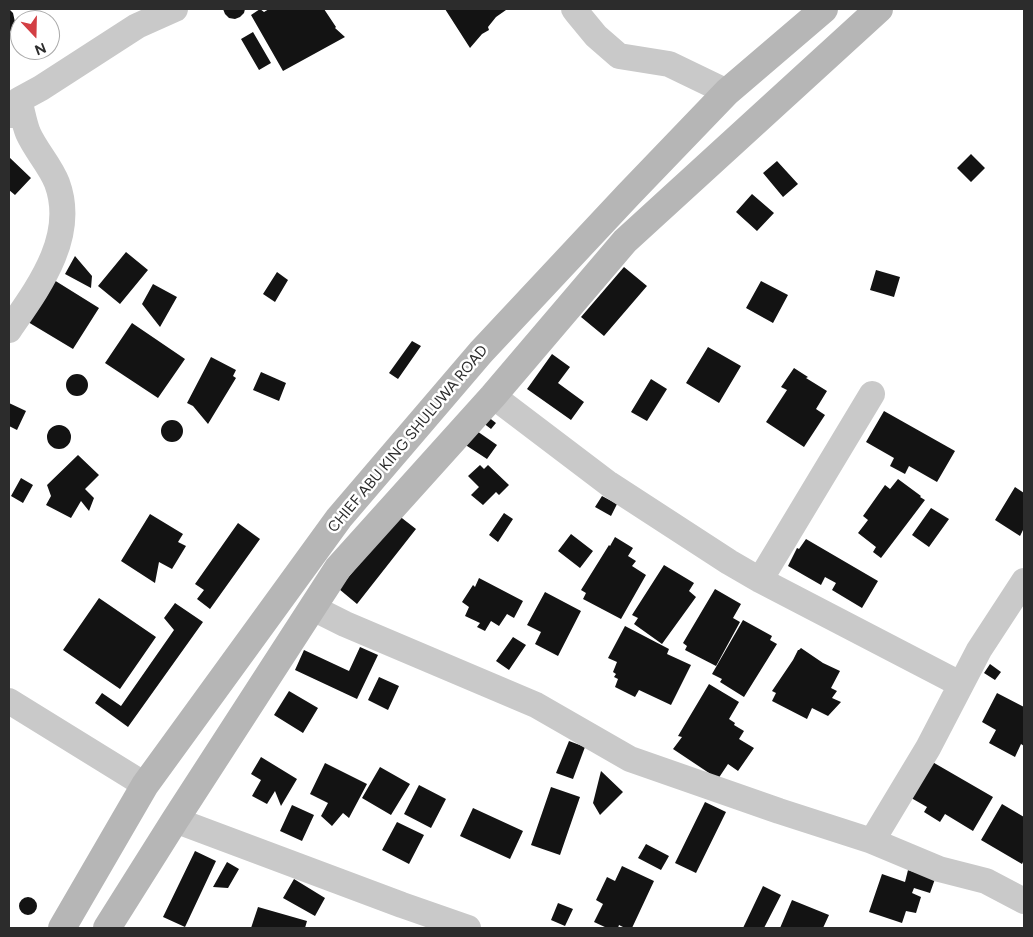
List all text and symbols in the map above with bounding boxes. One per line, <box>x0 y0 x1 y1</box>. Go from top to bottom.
north arrow <box>10 10 60 60</box>
text: N <box>32 39 48 58</box>
street label: CHIEF ABU KING SHULUWA ROAD <box>324 342 492 536</box>

